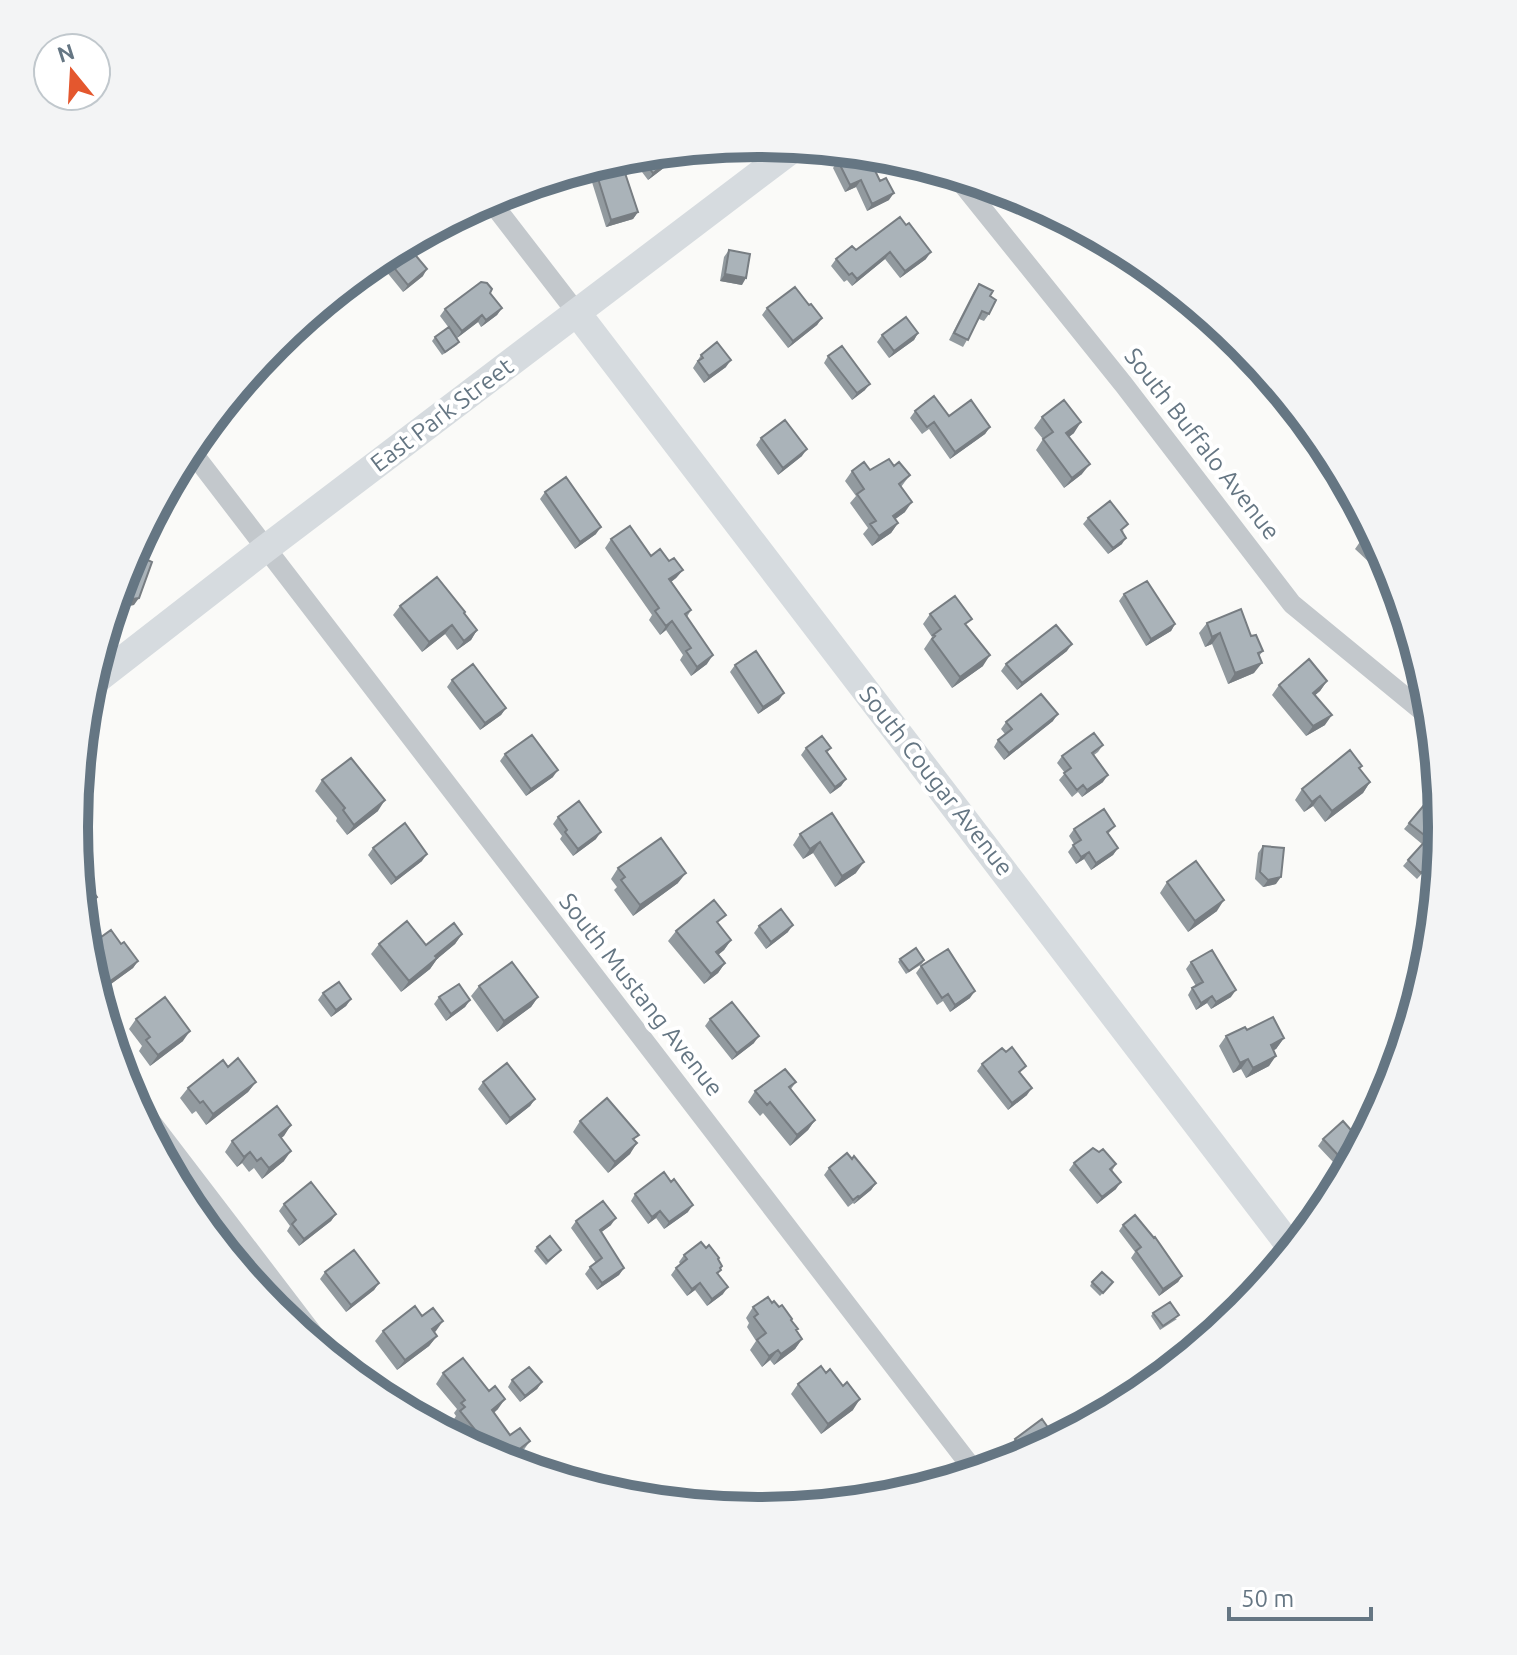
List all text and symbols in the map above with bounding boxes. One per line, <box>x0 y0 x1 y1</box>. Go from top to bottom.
north arrow <box>32 32 112 112</box>
text: N <box>54 38 77 67</box>
street label: South Buffalo Avenue <box>1119 343 1285 545</box>
street label: East Park Street <box>365 352 519 477</box>
street label: South Cougar Avenue <box>854 681 1019 881</box>
street label: South Mustang Avenue <box>554 888 729 1101</box>
scale bar <box>1229 1571 1371 1621</box>
text: 50 m <box>1241 1585 1294 1612</box>

